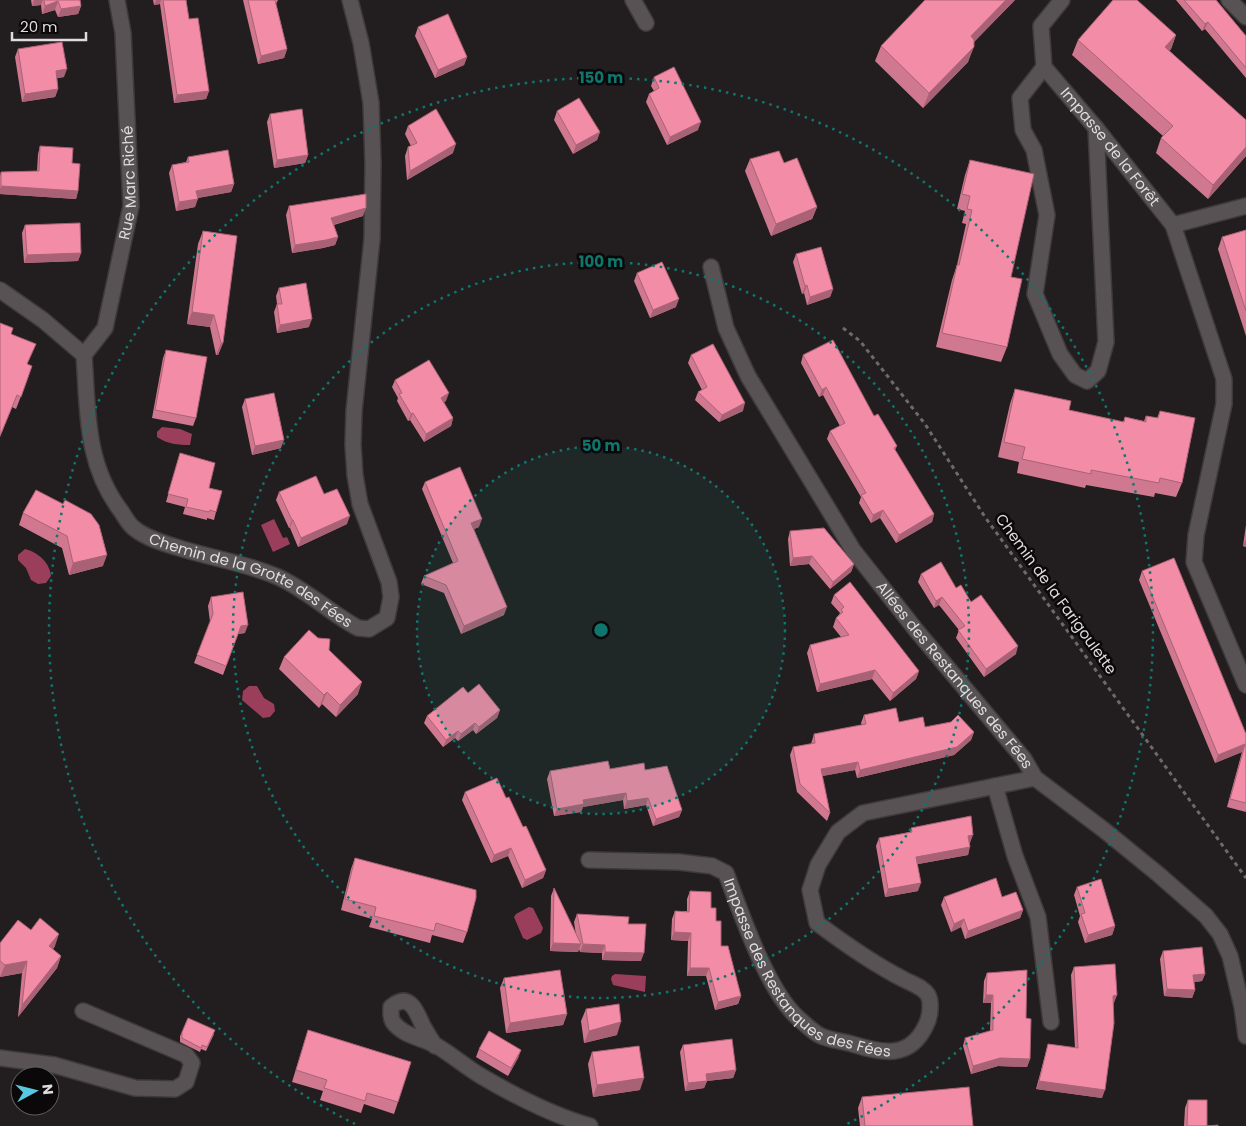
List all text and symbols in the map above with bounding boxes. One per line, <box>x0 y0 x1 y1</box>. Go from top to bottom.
scale bar <box>12 10 86 42</box>
text: 20 m <box>20 16 58 37</box>
text: 150 m <box>579 67 623 88</box>
street label: Impasse de la Forêt <box>1056 83 1165 210</box>
street label: Rue Marc Riché <box>113 125 141 242</box>
text: 100 m <box>579 251 623 272</box>
text: 50 m <box>582 435 620 456</box>
street label: Chemin de la Farigoulette <box>991 509 1122 678</box>
street label: Chemin de la Grotte des Fées <box>146 528 357 633</box>
street label: Allées des Restanques des Fées <box>872 577 1038 772</box>
centre of rings <box>592 621 610 639</box>
street label: Impasse des Restanques des Fées <box>719 875 891 1061</box>
north arrow <box>10 1066 60 1116</box>
text: N <box>37 1083 58 1096</box>

